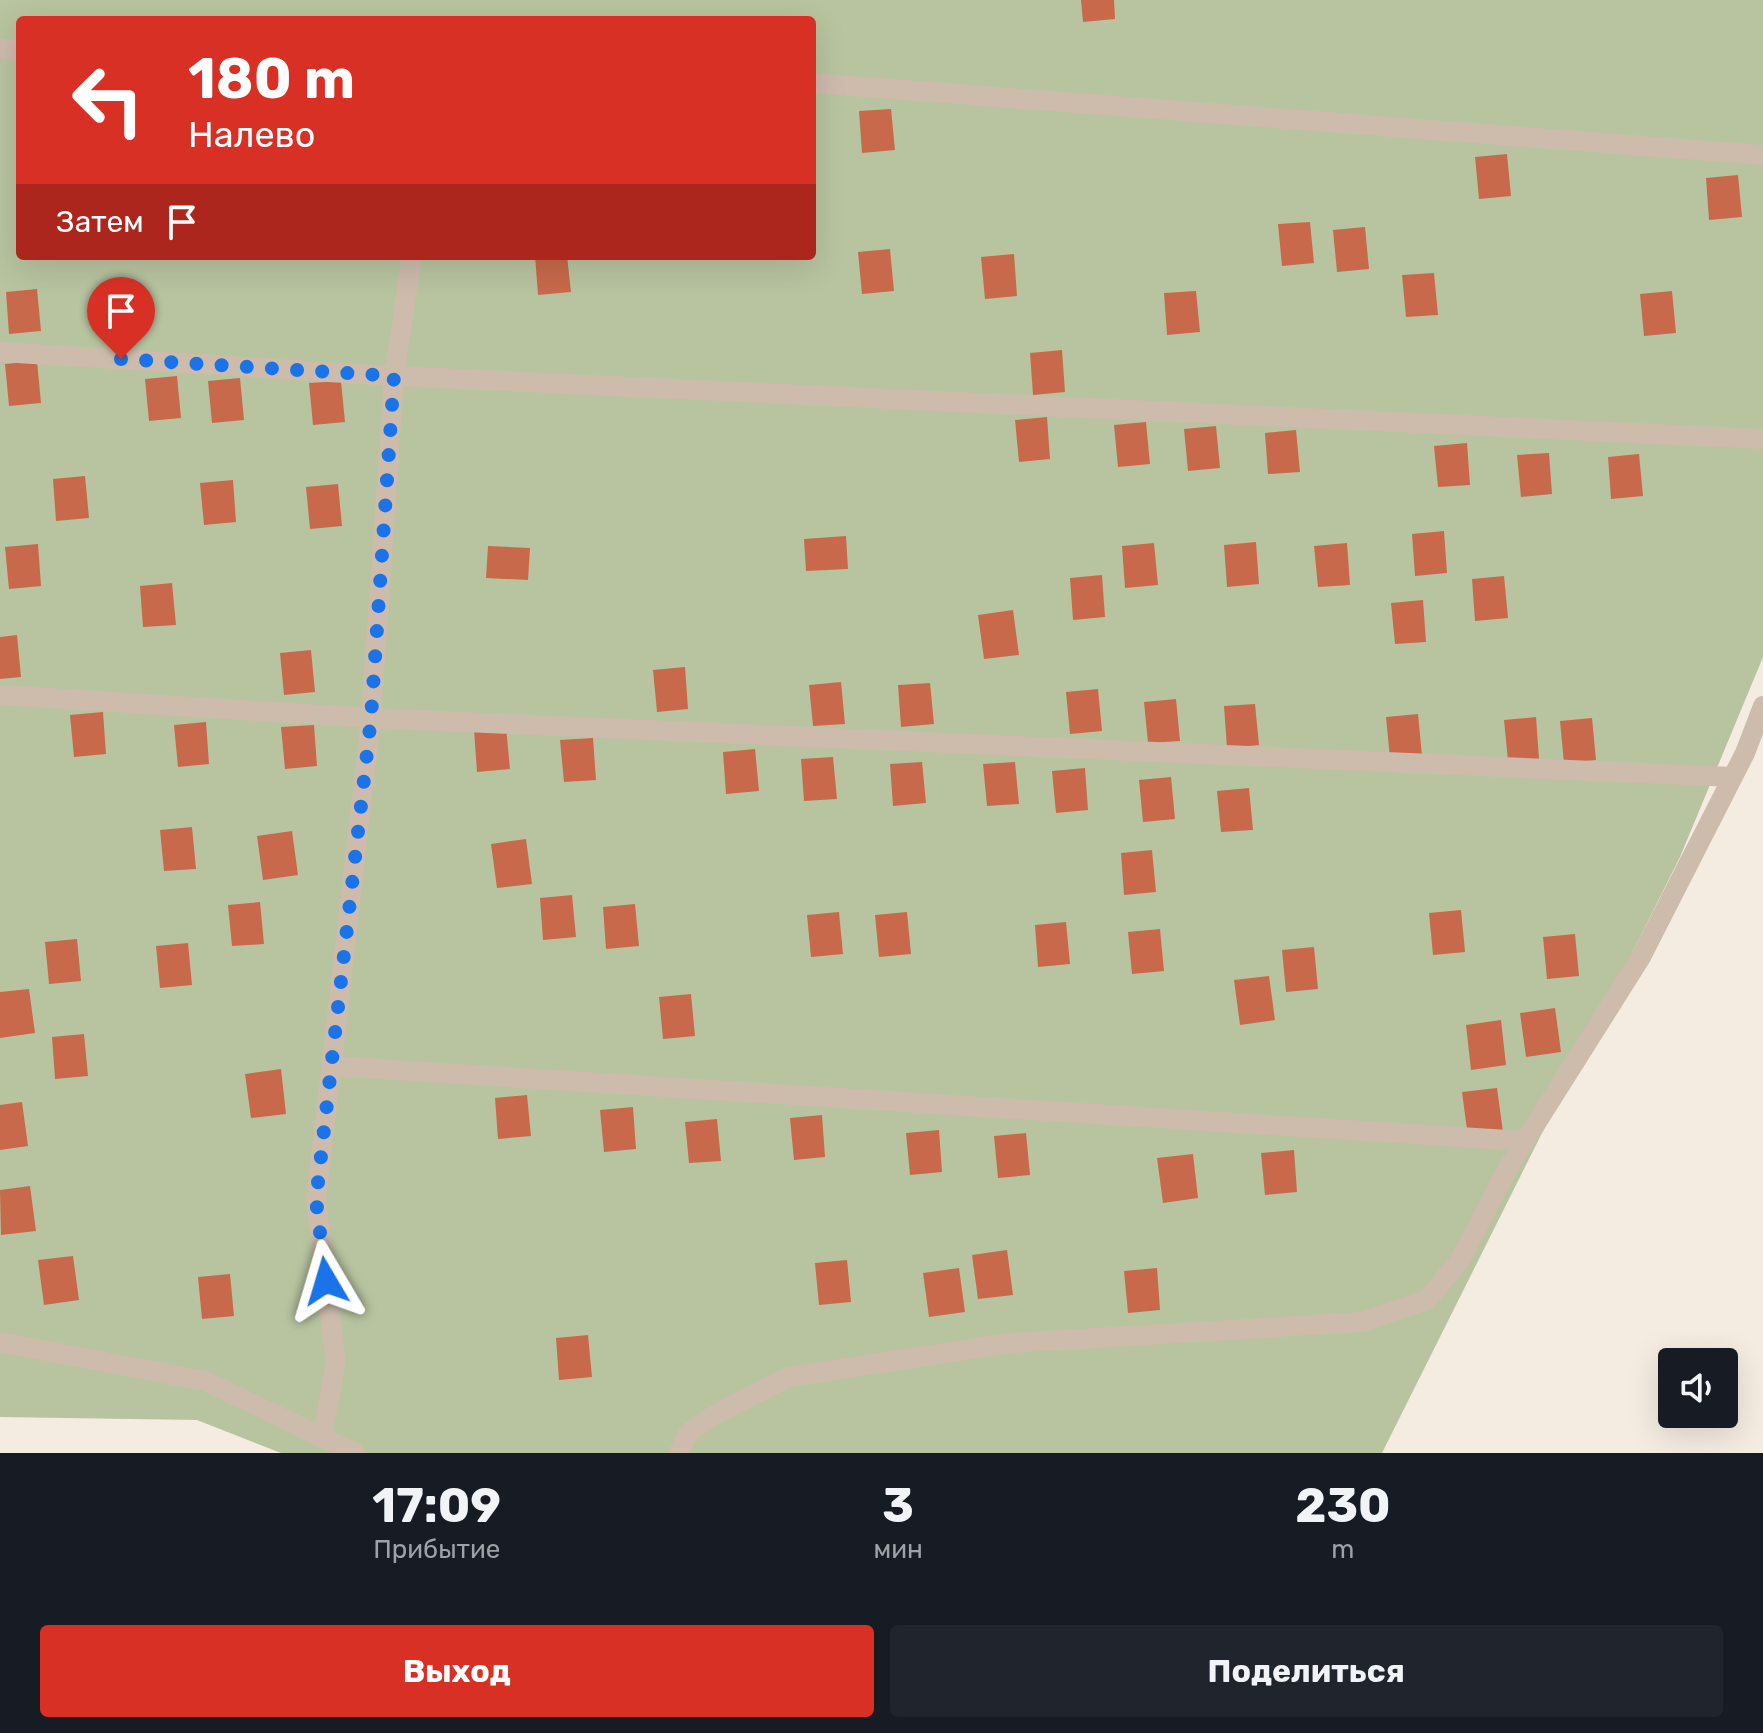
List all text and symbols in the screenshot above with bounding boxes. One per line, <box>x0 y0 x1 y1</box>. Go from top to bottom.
text: 180 m <box>188 46 355 112</box>
icon: left <box>56 48 160 152</box>
text: Налево <box>188 113 315 156</box>
icon: arrive <box>160 200 204 244</box>
text: Затем <box>56 204 144 240</box>
pin <box>87 277 155 359</box>
icon: arrive <box>99 289 143 333</box>
position arrow <box>284 1239 368 1323</box>
map controls <box>1658 1348 1738 1428</box>
button: sound <box>1658 1348 1738 1428</box>
text: 17:09 <box>372 1477 501 1534</box>
text: 3 <box>882 1477 914 1534</box>
text: 230 <box>1295 1477 1391 1534</box>
text: Прибытие <box>373 1534 500 1565</box>
text: мин <box>873 1534 923 1565</box>
text: m <box>1331 1534 1354 1565</box>
button: Выход <box>40 1625 874 1717</box>
button: Поделиться <box>890 1625 1723 1717</box>

